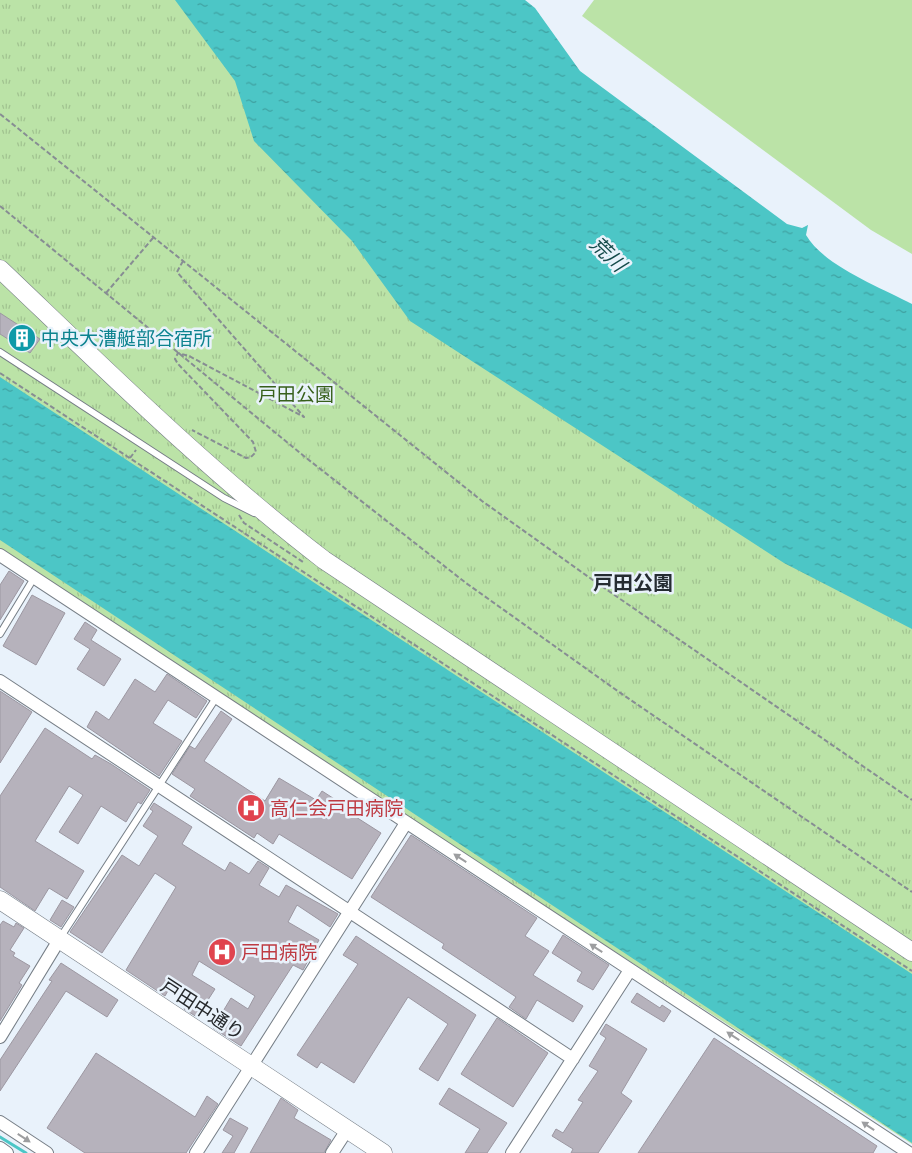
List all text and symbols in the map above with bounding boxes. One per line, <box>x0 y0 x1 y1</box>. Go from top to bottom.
water label: 荒川 <box>585 232 631 278</box>
building icon: 中央大漕艇部合宿所 <box>7 323 37 353</box>
place label: 中央大漕艇部合宿所 <box>41 328 212 350</box>
park label: 戸田公園 <box>258 384 334 406</box>
district label: 戸田公園 <box>593 572 673 595</box>
hospital icon: 高仁会戸田病院 <box>236 793 266 823</box>
place label: 高仁会戸田病院 <box>270 798 403 820</box>
one-way arrow <box>454 854 467 863</box>
hospital icon: 戸田病院 <box>207 937 237 967</box>
place label: 戸田病院 <box>241 942 317 964</box>
one-way arrow <box>590 943 603 952</box>
street label: 戸田中通り <box>157 975 248 1045</box>
one-way arrow <box>726 1031 739 1041</box>
one-way arrow <box>861 1121 875 1131</box>
one-way arrow <box>17 1133 30 1142</box>

